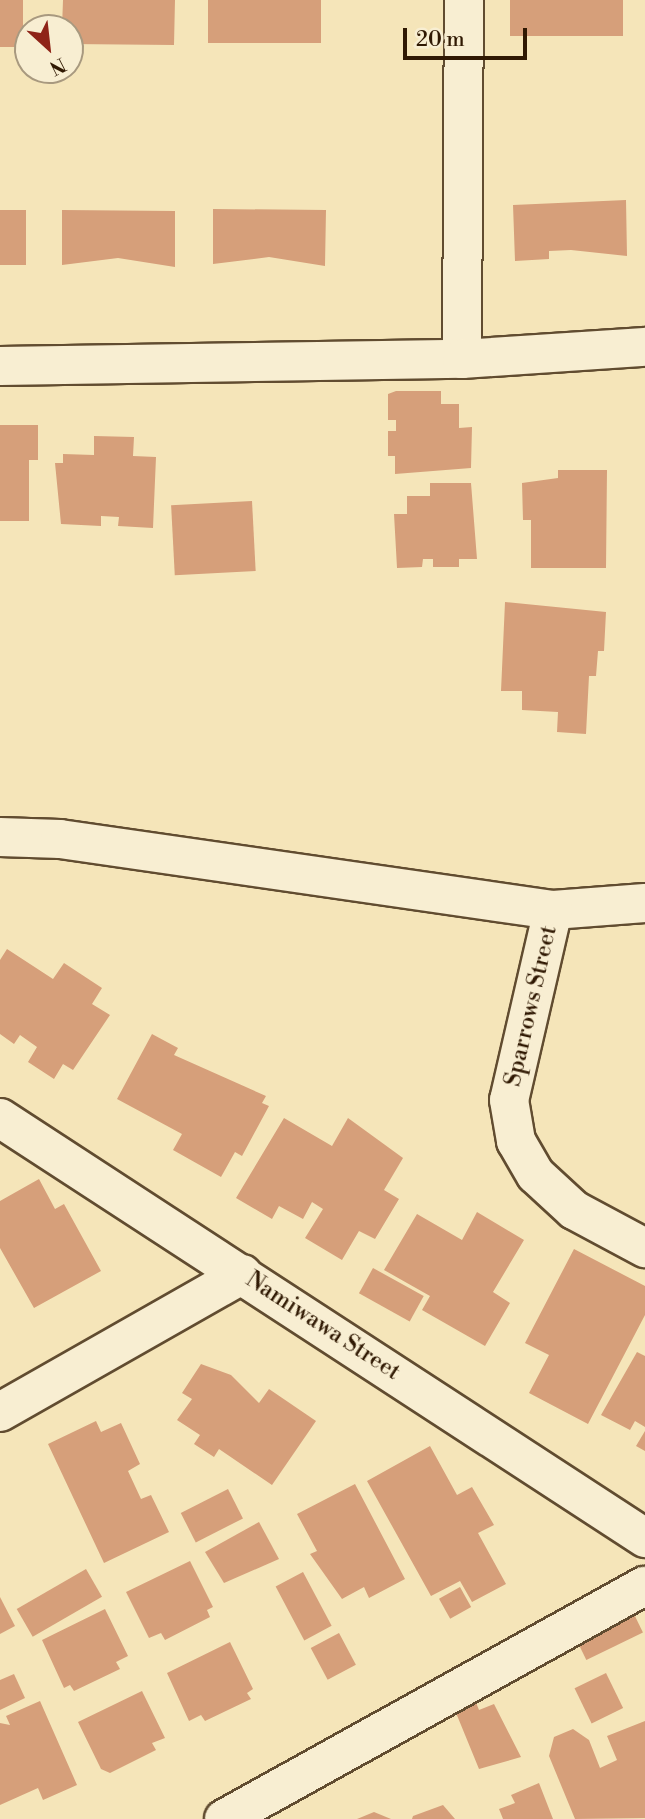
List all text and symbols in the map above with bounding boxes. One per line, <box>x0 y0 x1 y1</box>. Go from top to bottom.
north arrow <box>14 14 84 84</box>
scale bar <box>407 14 531 58</box>
text: 20 m <box>416 27 465 53</box>
text: N <box>45 52 70 80</box>
street label: Sparrows Street <box>499 923 563 1089</box>
street label: Namiwawa Street <box>241 1266 405 1386</box>

